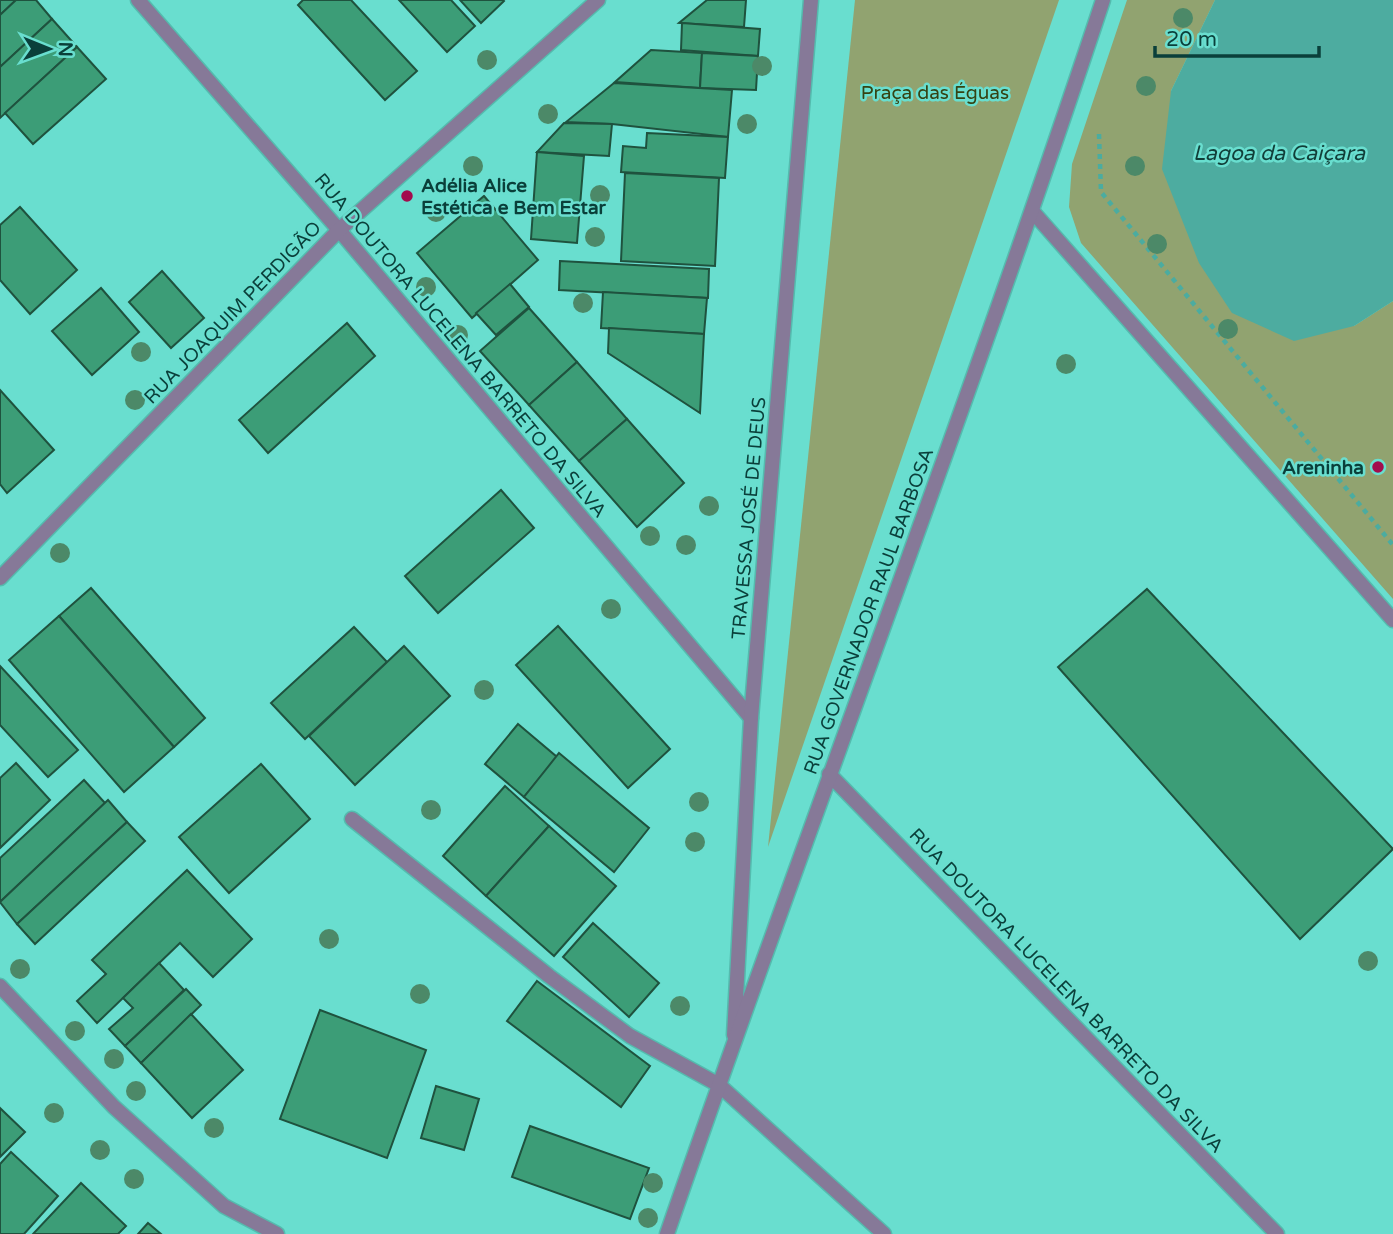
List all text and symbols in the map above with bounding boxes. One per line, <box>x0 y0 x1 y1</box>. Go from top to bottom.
north arrow <box>14 14 84 84</box>
scale bar <box>1155 14 1320 58</box>
text: 20 m <box>1166 27 1217 52</box>
text: N <box>54 41 76 57</box>
park label: Praça das Éguas <box>861 82 1009 104</box>
water label: Lagoa da Caiçara <box>1193 141 1366 166</box>
street label: RUA DOUTORA LUCELENA BARRETO DA SILVA <box>310 169 611 522</box>
place label: Adélia Alice Estética e Bem Estar <box>421 175 607 219</box>
marker: Adélia Alice Estética e Bem Estar <box>399 188 415 204</box>
street label: RUA JOAQUIM PERDIGÃO <box>139 216 326 408</box>
street label: TRAVESSA JOSÉ DE DEUS <box>727 396 771 640</box>
street label: RUA GOVERNADOR RAUL BARBOSA <box>799 445 938 777</box>
place label: Areninha <box>1282 457 1364 479</box>
marker: Areninha <box>1370 459 1386 475</box>
street label: RUA DOUTORA LUCELENA BARRETO DA SILVA <box>905 824 1228 1157</box>

